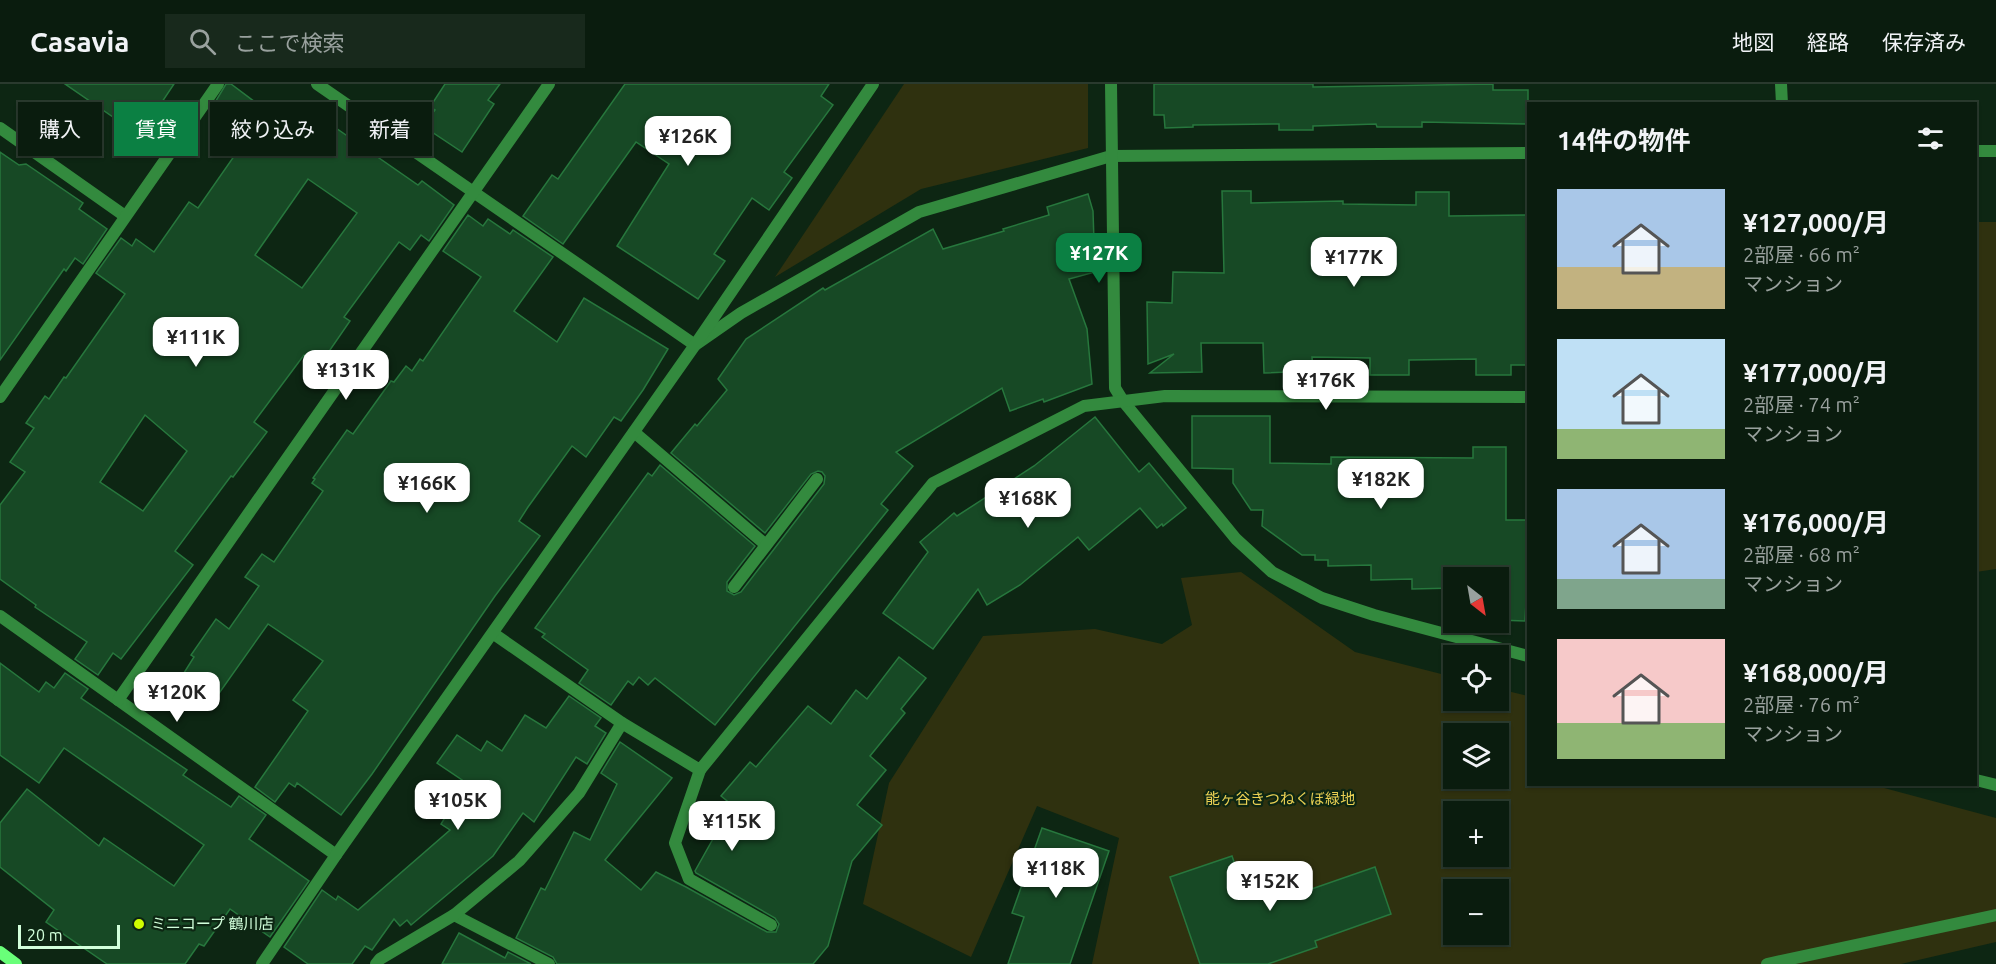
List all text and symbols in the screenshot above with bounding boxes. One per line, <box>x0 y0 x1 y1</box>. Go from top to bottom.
search box <box>165 14 585 68</box>
icon: search <box>186 25 219 58</box>
text: Casavia <box>30 26 129 57</box>
text: ここで検索 <box>234 30 344 55</box>
text: 地図 <box>1732 30 1774 54</box>
text: 経路 <box>1807 30 1849 54</box>
text: 保存済み <box>1882 30 1966 54</box>
chip: 購入 <box>18 102 102 156</box>
chip: 賃貸 <box>114 102 198 156</box>
chip: 絞り込み <box>210 102 336 156</box>
chip: 新着 <box>348 102 432 156</box>
pin: ¥126K <box>646 116 730 167</box>
icon: filters <box>1914 122 1947 155</box>
text: ¥126K <box>659 124 717 147</box>
text: 14件の物件 <box>1557 126 1690 155</box>
text: ¥127,000/月 <box>1743 208 1889 237</box>
icon: home <box>1605 213 1677 285</box>
pin: ¥127K <box>1057 233 1141 284</box>
pin: ¥177K <box>1312 237 1396 288</box>
text: ¥127K <box>1070 241 1128 264</box>
text: 2部屋 · 66 m² <box>1743 243 1860 266</box>
text: ¥177K <box>1325 245 1383 268</box>
text: マンション <box>1743 272 1843 295</box>
pin: ¥111K <box>154 317 238 368</box>
text: ¥111K <box>167 325 225 348</box>
pin: ¥131K <box>304 350 388 401</box>
text: ¥131K <box>317 358 375 381</box>
text: ¥177,000/月 <box>1743 358 1889 387</box>
pin: ¥176K <box>1284 360 1368 411</box>
icon: home <box>1605 363 1677 435</box>
text: ¥176K <box>1297 368 1355 391</box>
text: 2部屋 · 74 m² <box>1743 393 1860 416</box>
text: マンション <box>1743 422 1843 445</box>
pin: ¥182K <box>1339 459 1423 510</box>
pin: ¥166K <box>385 463 469 514</box>
text: ¥182K <box>1352 467 1410 490</box>
text: ¥166K <box>398 471 456 494</box>
pin: ¥168K <box>986 478 1070 529</box>
text: ¥168K <box>999 486 1057 509</box>
text: ¥176,000/月 <box>1743 508 1889 537</box>
icon: home <box>1605 513 1677 585</box>
text: 2部屋 · 68 m² <box>1743 543 1860 566</box>
north arrow <box>1443 567 1509 633</box>
map controls <box>1443 567 1509 945</box>
text: マンション <box>1743 572 1843 595</box>
button: locate <box>1443 645 1509 711</box>
text: ¥168,000/月 <box>1743 658 1889 687</box>
icon: home <box>1605 663 1677 735</box>
pin: ¥120K <box>135 672 219 723</box>
text: ¥120K <box>148 680 206 703</box>
text: 2部屋 · 76 m² <box>1743 693 1860 716</box>
text: マンション <box>1743 722 1843 745</box>
button: layers <box>1443 723 1509 789</box>
pin: ¥105K <box>416 780 500 831</box>
text: ¥105K <box>429 788 487 811</box>
park label: 能ヶ谷きつねくぼ緑地 <box>1205 790 1355 807</box>
pin: ¥115K <box>690 801 774 852</box>
button: + <box>1443 801 1509 867</box>
text: ¥115K <box>703 809 761 832</box>
pin: ¥118K <box>1014 848 1098 899</box>
text: ¥118K <box>1027 856 1085 879</box>
pin: ¥152K <box>1228 861 1312 912</box>
text: ¥152K <box>1241 869 1299 892</box>
button: − <box>1443 879 1509 945</box>
place label: ミニコープ 鶴川店 <box>151 915 274 932</box>
marker: ミニコープ 鶴川店 <box>132 917 146 931</box>
scale bar <box>18 922 120 950</box>
text: 20 m <box>27 926 63 944</box>

